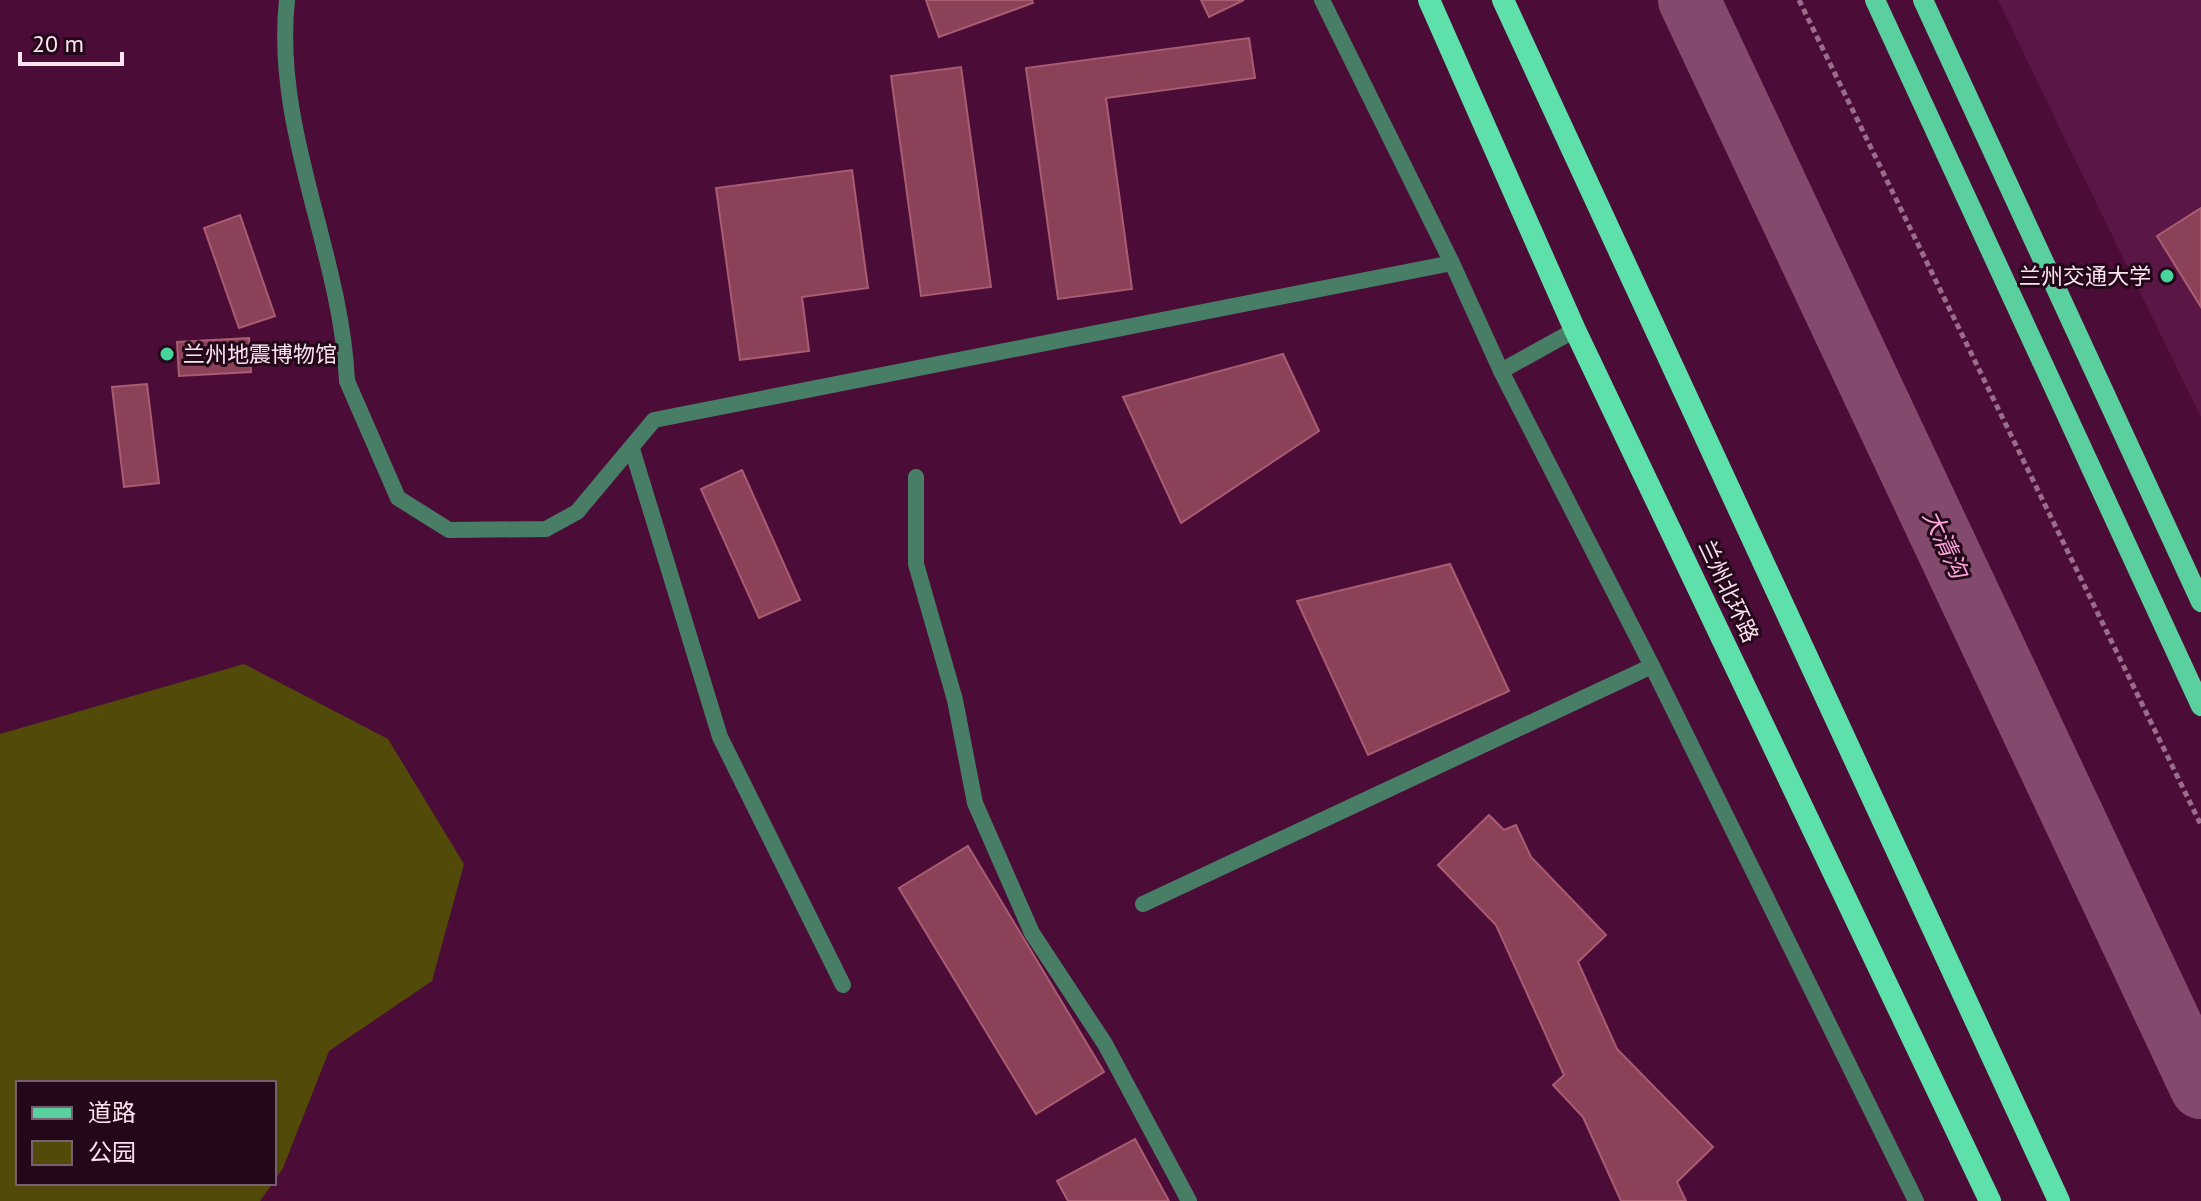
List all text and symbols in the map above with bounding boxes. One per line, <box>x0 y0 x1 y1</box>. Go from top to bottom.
scale bar <box>20 16 122 66</box>
text: 20 m <box>32 28 84 59</box>
place label: 兰州交通大学 <box>2019 262 2151 290</box>
marker: 兰州交通大学 <box>2158 267 2176 285</box>
place label: 兰州地震博物馆 <box>183 340 337 368</box>
marker: 兰州地震博物馆 <box>158 345 176 363</box>
water label: 大清沟 <box>1916 505 1976 586</box>
street label: 兰州北环路 <box>1693 535 1765 647</box>
legend <box>16 1081 276 1185</box>
text: 道路 <box>88 1097 136 1128</box>
text: 公园 <box>88 1137 136 1168</box>

